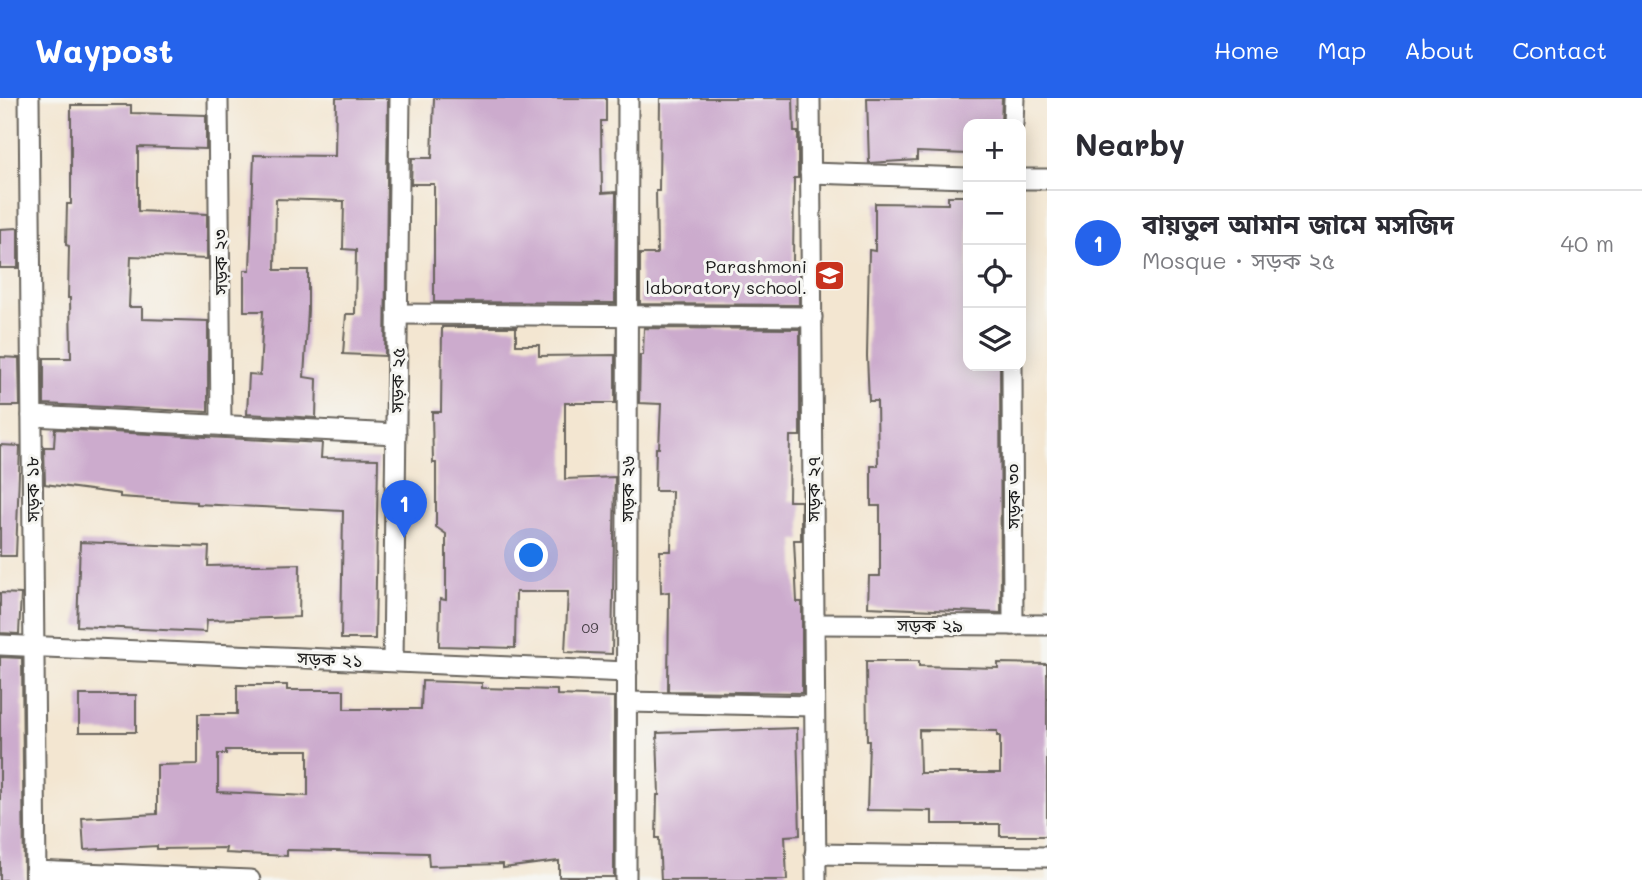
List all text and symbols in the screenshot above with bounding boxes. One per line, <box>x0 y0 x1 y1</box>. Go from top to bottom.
text: Waypost <box>35 28 173 71</box>
text: Home <box>1214 34 1279 65</box>
text: Map <box>1317 34 1366 65</box>
text: About <box>1404 34 1474 65</box>
text: Contact <box>1512 34 1607 65</box>
map controls <box>963 119 1026 371</box>
button: + <box>963 119 1026 182</box>
text: Nearby <box>1075 124 1185 164</box>
button: − <box>963 182 1026 245</box>
text: বায়তুল আমান জামে মসজিদ <box>1142 207 1454 241</box>
text: 1 <box>1093 228 1103 258</box>
text: 40 m <box>1561 228 1614 258</box>
street label: সড়ক ২৩ <box>207 229 233 296</box>
button: locate <box>963 245 1026 308</box>
text: Mosque · সড়ক ২৫ <box>1142 245 1335 275</box>
place label: Parashmoni laboratory school. <box>645 254 807 299</box>
school or university icon: Parashmoni laboratory school. <box>813 259 847 293</box>
button: layers <box>963 308 1026 371</box>
street label: সড়ক ২৫ <box>384 347 410 414</box>
street label: সড়ক ১৮ <box>19 456 45 523</box>
street label: সড়ক ২৬ <box>615 456 639 523</box>
street label: সড়ক ২৭ <box>801 456 825 523</box>
street label: সড়ক ৩০ <box>1001 463 1025 530</box>
pin: 1 <box>381 480 427 538</box>
your location <box>514 538 548 572</box>
street label: সড়ক ২৯ <box>896 613 963 637</box>
house number: 09 <box>582 618 598 637</box>
street label: সড়ক ২১ <box>296 646 363 672</box>

